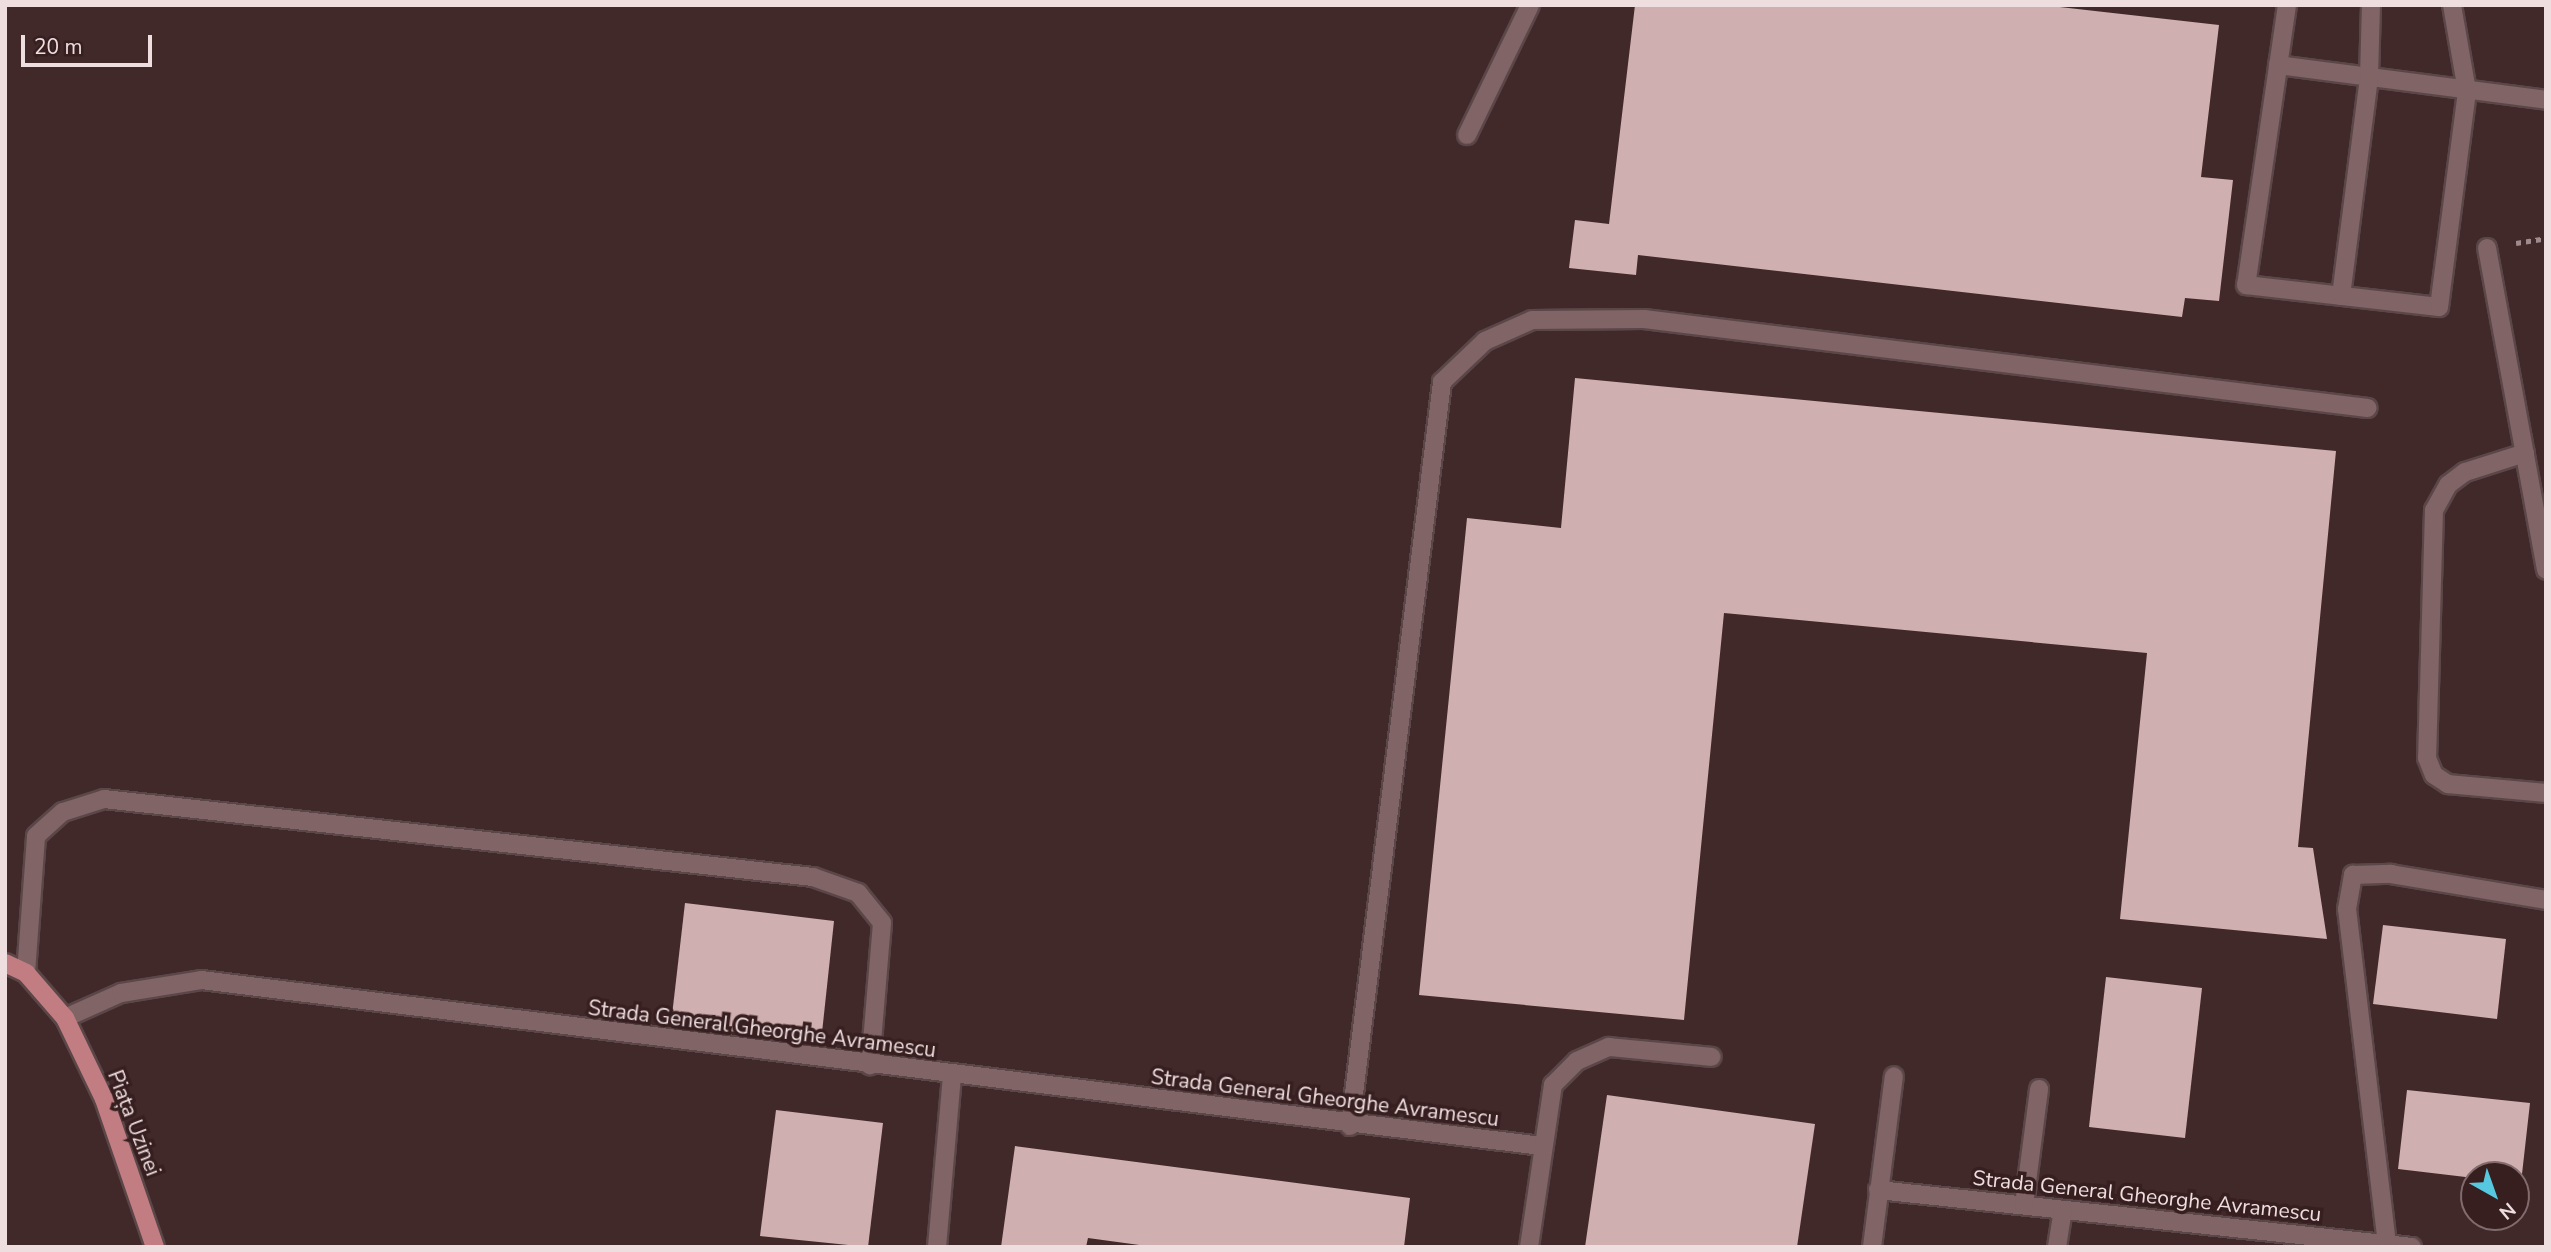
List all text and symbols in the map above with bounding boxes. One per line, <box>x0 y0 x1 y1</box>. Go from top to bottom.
scale bar <box>24 21 156 65</box>
text: 20 m <box>34 33 83 61</box>
street label: Strada General Gheorghe Avramescu <box>587 995 937 1063</box>
street label: Strada General Gheorghe Avramescu <box>1150 1064 1500 1132</box>
street label: Piața Uzinei <box>102 1067 166 1179</box>
north arrow <box>2460 1161 2530 1231</box>
street label: Strada General Gheorghe Avramescu <box>1971 1165 2323 1227</box>
text: N <box>2493 1196 2521 1225</box>

